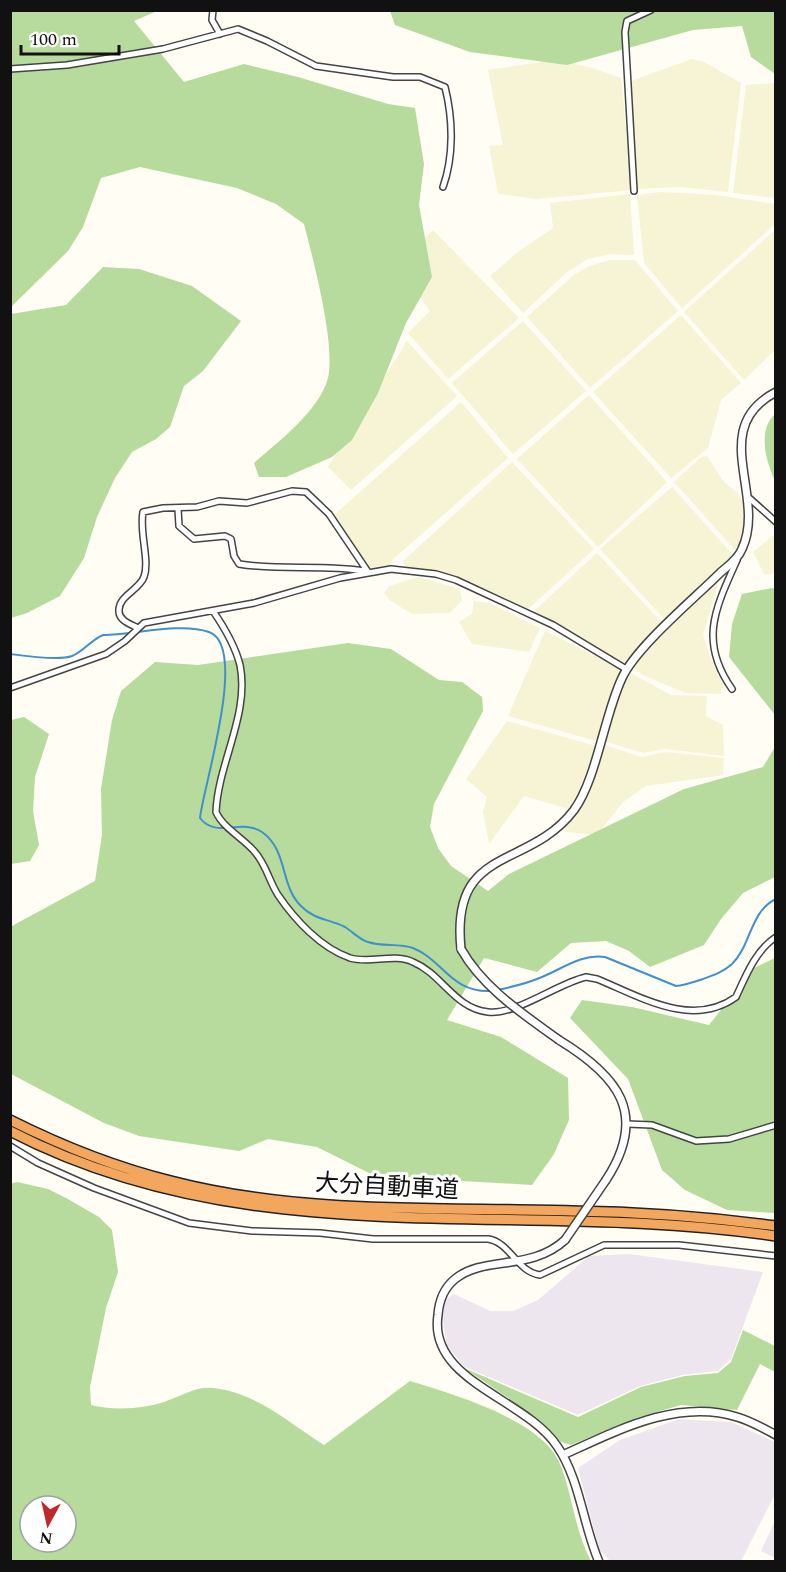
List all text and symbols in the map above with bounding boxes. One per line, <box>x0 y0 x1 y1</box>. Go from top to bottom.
scale bar <box>21 18 118 56</box>
text: 100 m <box>30 26 77 53</box>
street label: 大分自動車道 <box>314 1165 460 1209</box>
north arrow <box>18 1494 78 1554</box>
text: N <box>38 1525 54 1551</box>

